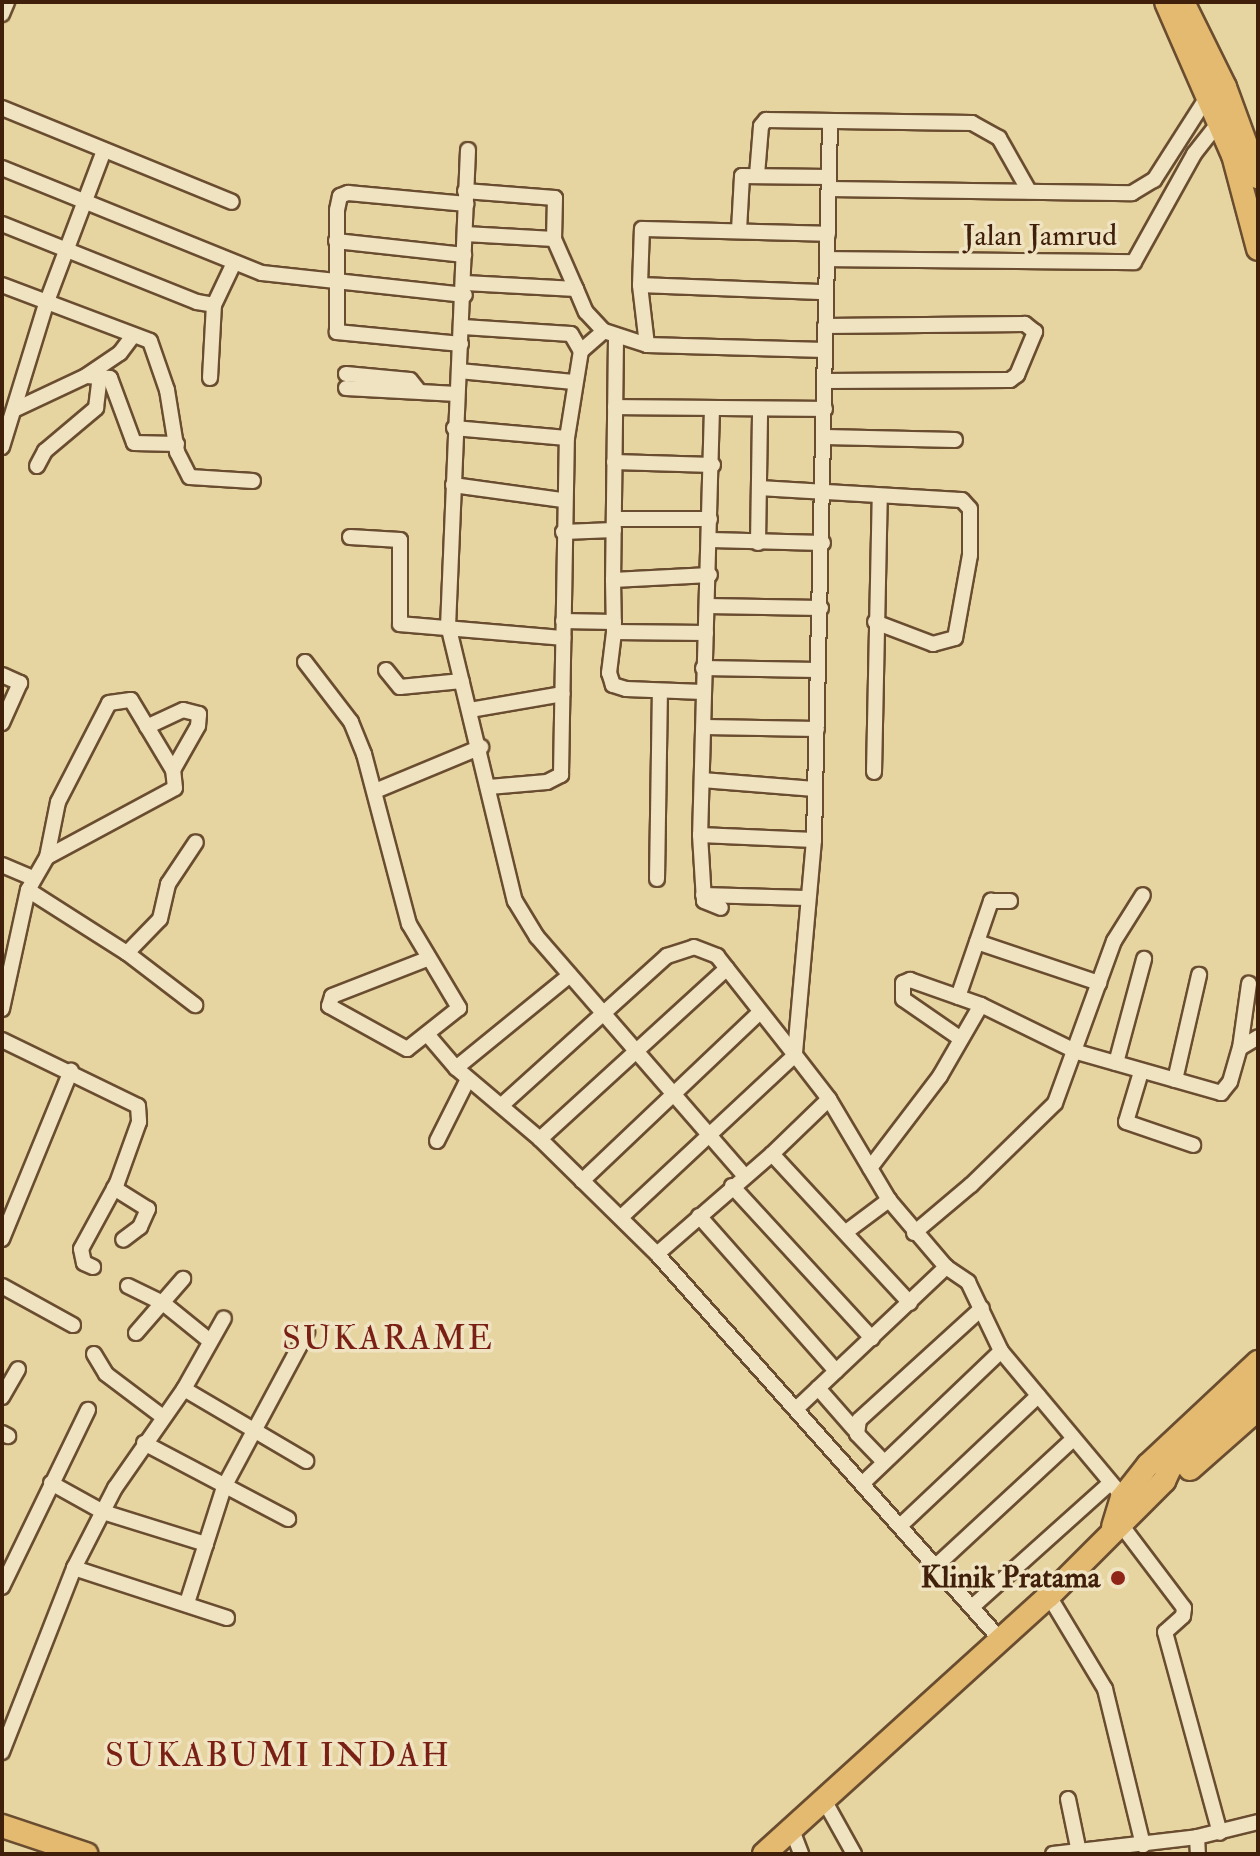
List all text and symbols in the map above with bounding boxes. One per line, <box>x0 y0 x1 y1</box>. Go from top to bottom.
street label: Jalan Jamrud <box>963 218 1117 254</box>
district label: SUKARAME <box>282 1319 494 1359</box>
place label: Klinik Pratama <box>921 1560 1100 1596</box>
marker: Klinik Pratama <box>1107 1567 1129 1589</box>
district label: SUKABUMI INDAH <box>105 1736 451 1776</box>

